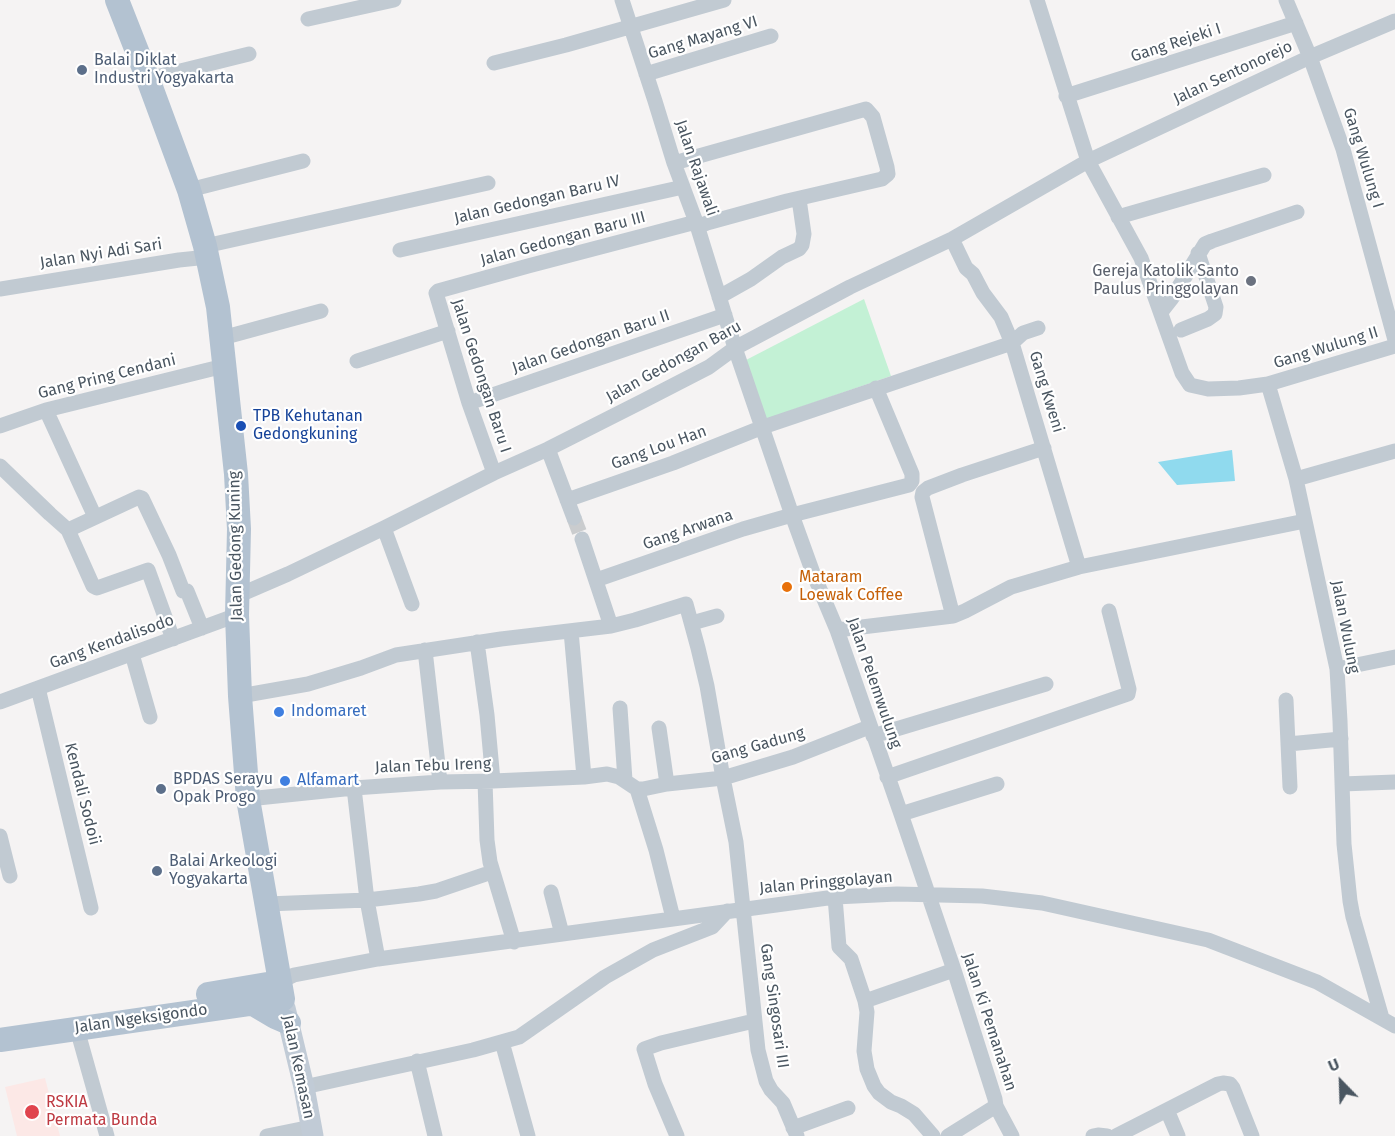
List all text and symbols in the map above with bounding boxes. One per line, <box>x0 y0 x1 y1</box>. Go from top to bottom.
street label: Gang Mayang VI <box>646 12 760 64</box>
street label: Gang Rejeki I <box>1128 19 1224 67</box>
street label: Jalan Sentonorejo <box>1170 37 1296 109</box>
place label: Balai Diklat Industri Yogyakarta <box>94 51 234 89</box>
marker: Balai Diklat Industri Yogyakarta <box>75 63 89 77</box>
street label: Gang Wulung I <box>1339 106 1387 210</box>
street label: Jalan Rajawali <box>671 117 721 219</box>
street label: Jalan Gedongan Baru IV <box>452 172 622 228</box>
street label: Jalan Gedongan Baru III <box>478 208 648 270</box>
street label: Jalan Nyi Adi Sari <box>39 235 163 273</box>
place label: Gereja Katolik Santo Paulus Pringgolayan <box>1092 262 1239 300</box>
marker: Gereja Katolik Santo Paulus Pringgolayan <box>1244 274 1258 288</box>
street label: Jalan Gedongan Baru I <box>447 297 515 455</box>
street label: Jalan Gedongan Baru II <box>510 306 672 378</box>
street label: Jalan Gedongan Baru <box>603 317 745 407</box>
street label: Gang Wulung II <box>1271 323 1381 373</box>
street label: Gang Kweni <box>1025 349 1067 435</box>
street label: Gang Pring Cendani <box>36 351 178 403</box>
place label: TPB Kehutanan Gedongkuning <box>253 407 363 445</box>
marker: TPB Kehutanan Gedongkuning <box>234 419 248 433</box>
street label: Gang Lou Han <box>609 422 709 474</box>
street label: Jalan Gedong Kuning <box>225 471 247 621</box>
street label: Gang Arwana <box>640 506 736 554</box>
place label: Mataram Loewak Coffee <box>799 568 903 606</box>
street label: Jalan Wulung <box>1327 579 1363 675</box>
marker: Mataram Loewak Coffee <box>780 580 794 594</box>
street label: Gang Kendalisodo <box>47 611 177 673</box>
street label: Jalan Pelemwulung <box>843 615 905 751</box>
place label: Indomaret <box>291 702 367 722</box>
marker: Indomaret <box>272 705 286 719</box>
street label: Gang Gadung <box>709 724 807 768</box>
street label: Kendali Sodoii <box>60 741 104 847</box>
street label: Jalan Tebu Ireng <box>375 754 491 778</box>
place label: BPDAS Serayu Opak Progo <box>173 770 273 808</box>
place label: Alfamart <box>297 771 359 791</box>
marker: Alfamart <box>278 774 292 788</box>
marker: BPDAS Serayu Opak Progo <box>154 782 168 796</box>
place label: Balai Arkeologi Yogyakarta <box>169 852 278 890</box>
marker: Balai Arkeologi Yogyakarta <box>150 864 164 878</box>
street label: Jalan Pringgolayan <box>758 868 894 898</box>
street label: Gang Singosari III <box>756 942 792 1070</box>
street label: Jalan Ki Pemanahan <box>958 951 1020 1093</box>
street label: Jalan Ngeksigondo <box>73 1000 209 1038</box>
street label: Jalan Kemasan <box>278 1013 318 1121</box>
north arrow <box>1311 1052 1371 1112</box>
text: U <box>1325 1054 1342 1076</box>
place label: RSKIA Permata Bunda <box>46 1093 157 1131</box>
marker: RSKIA Permata Bunda <box>23 1103 41 1121</box>

